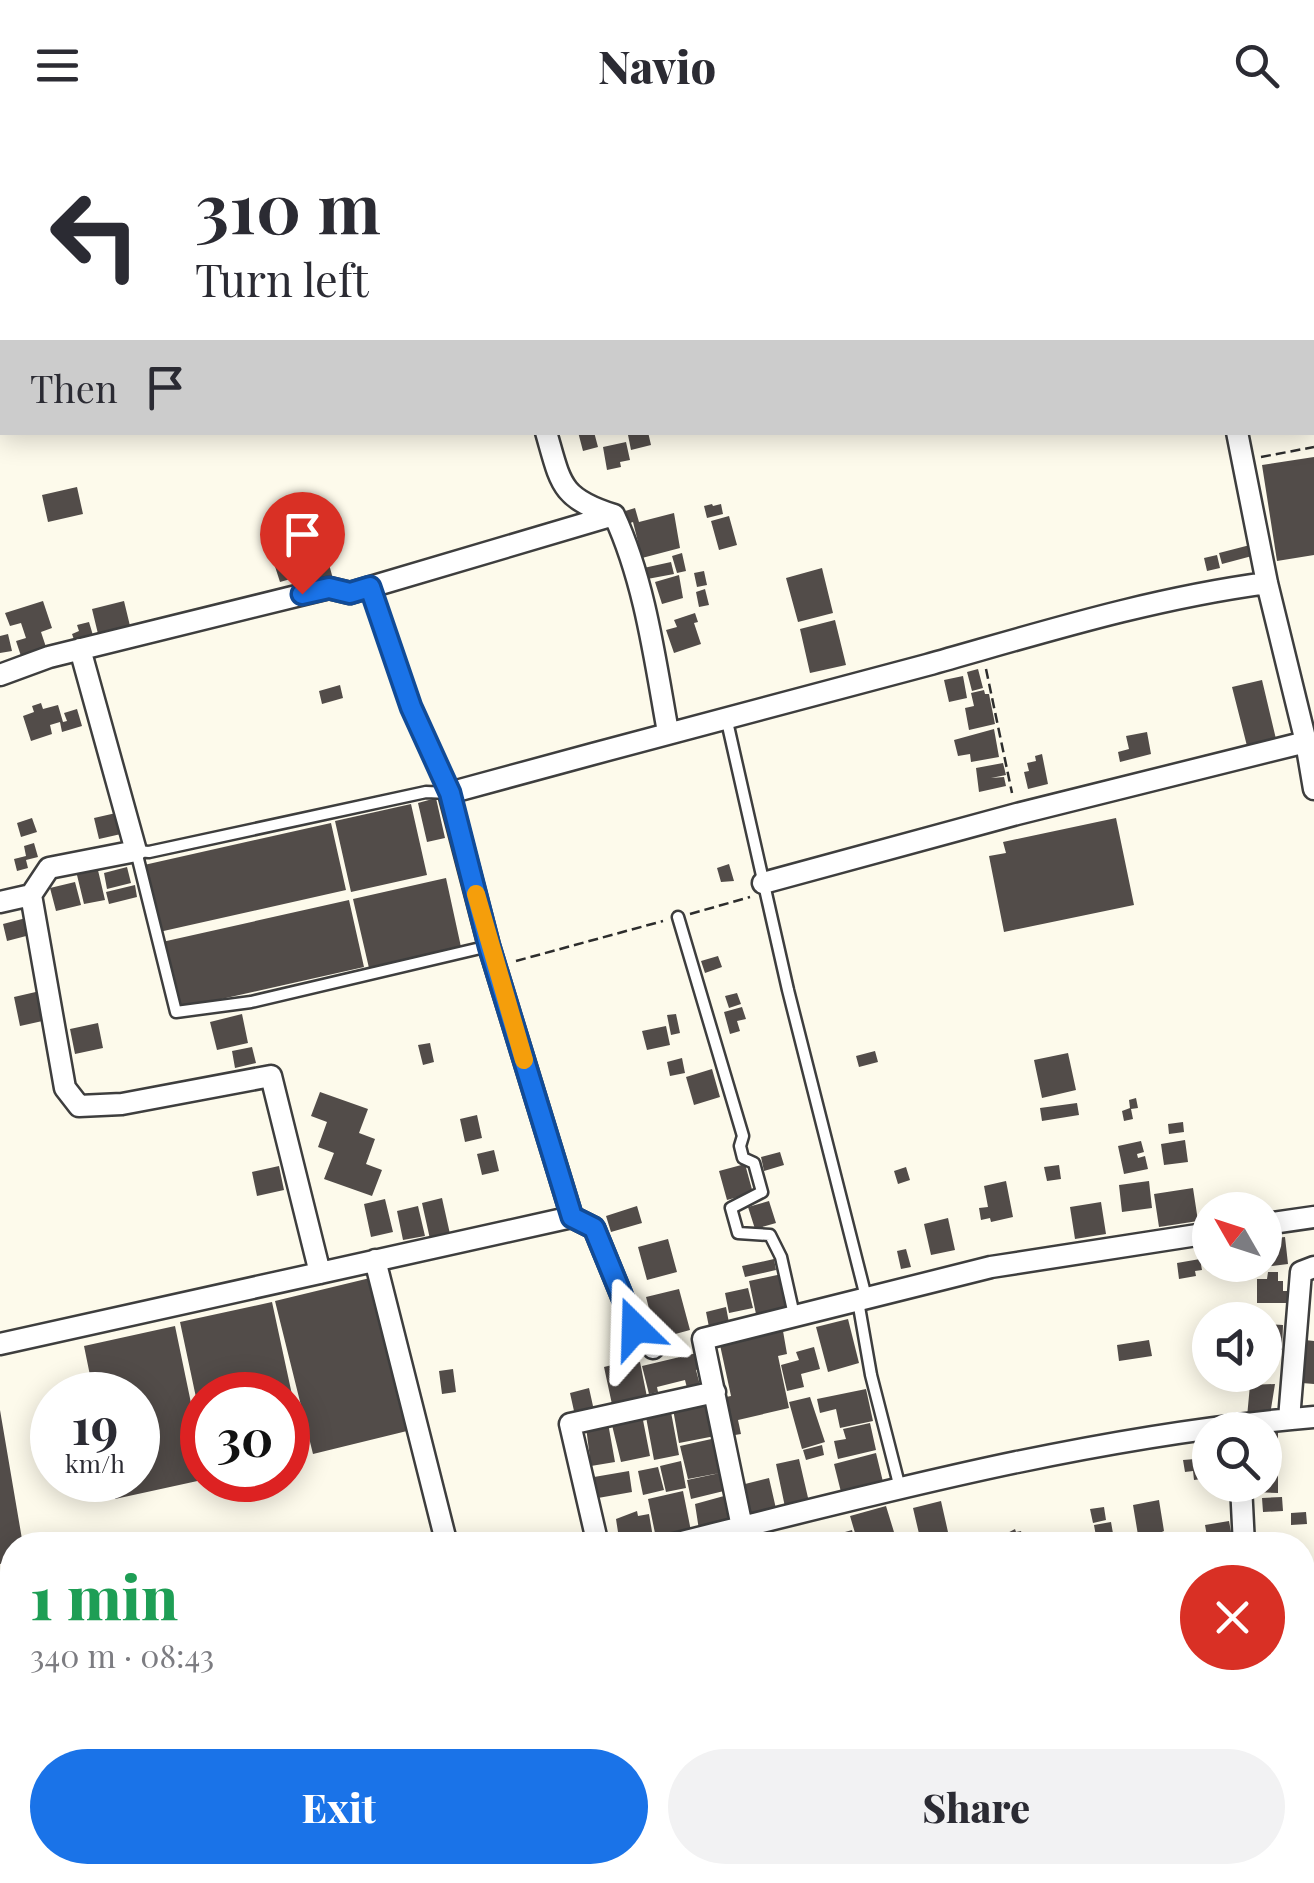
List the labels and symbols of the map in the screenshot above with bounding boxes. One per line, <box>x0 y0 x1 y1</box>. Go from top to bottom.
pin <box>260 492 345 595</box>
north arrow <box>1192 1192 1282 1282</box>
position arrow <box>583 1276 687 1380</box>
speed limit sign: 30 <box>180 1372 310 1502</box>

